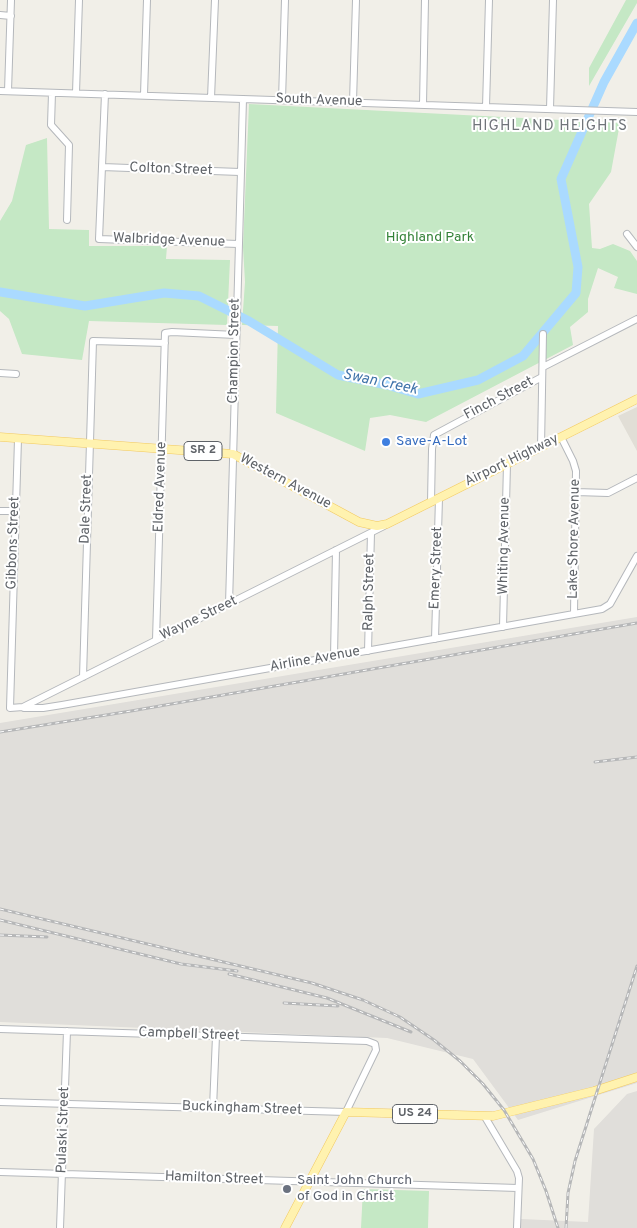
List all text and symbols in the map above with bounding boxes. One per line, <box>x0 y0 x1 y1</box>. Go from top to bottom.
street label: South Avenue <box>275 91 363 111</box>
district label: HIGHLAND HEIGHTS <box>470 118 630 136</box>
street label: Colton Street <box>129 160 213 180</box>
park label: Highland Park <box>386 230 474 246</box>
street label: Walbridge Avenue <box>113 231 225 251</box>
street label: Champion Street <box>226 298 244 404</box>
water label: Swan Creek <box>341 366 419 400</box>
street label: Finch Street <box>461 374 537 424</box>
street label: Airport Highway <box>462 431 562 491</box>
place label: Save-A-Lot <box>396 434 467 450</box>
marker: Save-A-Lot <box>380 436 392 448</box>
street label: Eldred Avenue <box>151 441 171 533</box>
road number: SR 2 <box>184 442 222 461</box>
street label: Western Avenue <box>236 451 334 513</box>
street label: Dale Street <box>77 474 97 544</box>
street label: Lake Shore Avenue <box>566 479 584 599</box>
street label: Gibbons Street <box>4 496 24 590</box>
street label: Whiting Avenue <box>496 497 514 595</box>
street label: Emery Street <box>427 526 447 610</box>
street label: Ralph Street <box>361 553 379 631</box>
street label: Wayne Street <box>158 593 240 645</box>
street label: Airline Avenue <box>269 644 361 676</box>
street label: Campbell Street <box>138 1025 240 1045</box>
street label: Pulaski Street <box>54 1086 74 1174</box>
street label: Buckingham Street <box>182 1099 302 1119</box>
road number: US 24 <box>392 1104 438 1124</box>
street label: Hamilton Street <box>164 1169 264 1189</box>
place label: Saint John Church of God in Christ <box>297 1173 412 1206</box>
marker: Saint John Church of God in Christ <box>281 1183 293 1195</box>

